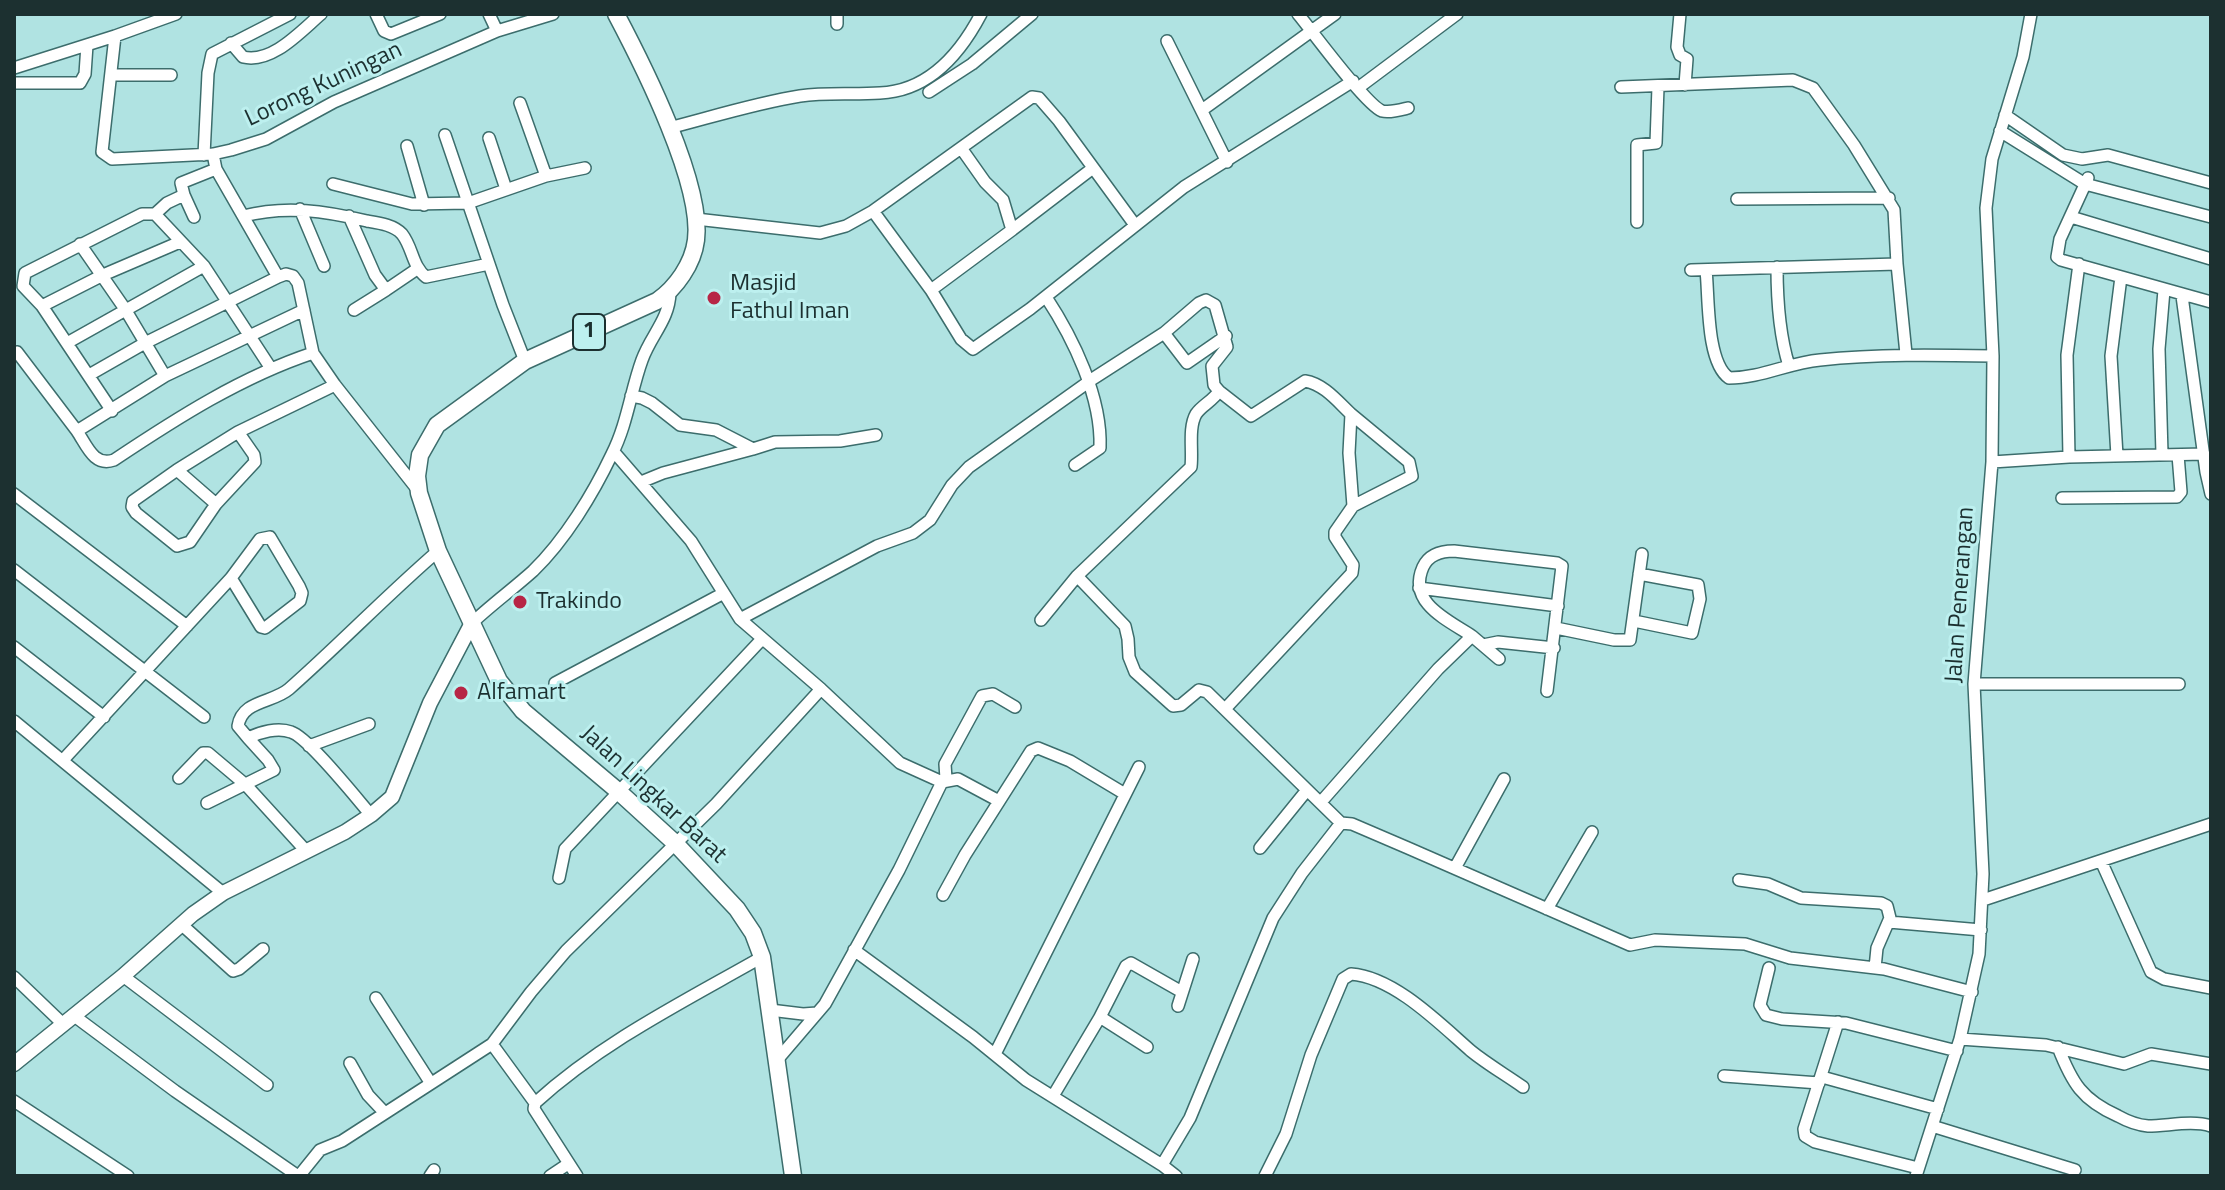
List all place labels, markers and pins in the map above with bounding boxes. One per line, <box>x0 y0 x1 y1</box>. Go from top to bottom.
place label: Masjid Fathul Iman <box>730 270 850 326</box>
marker: Masjid Fathul Iman <box>705 289 723 307</box>
place label: Trakindo <box>536 588 622 616</box>
marker: Trakindo <box>511 593 529 611</box>
place label: Alfamart <box>477 679 566 707</box>
marker: Alfamart <box>452 684 470 702</box>

